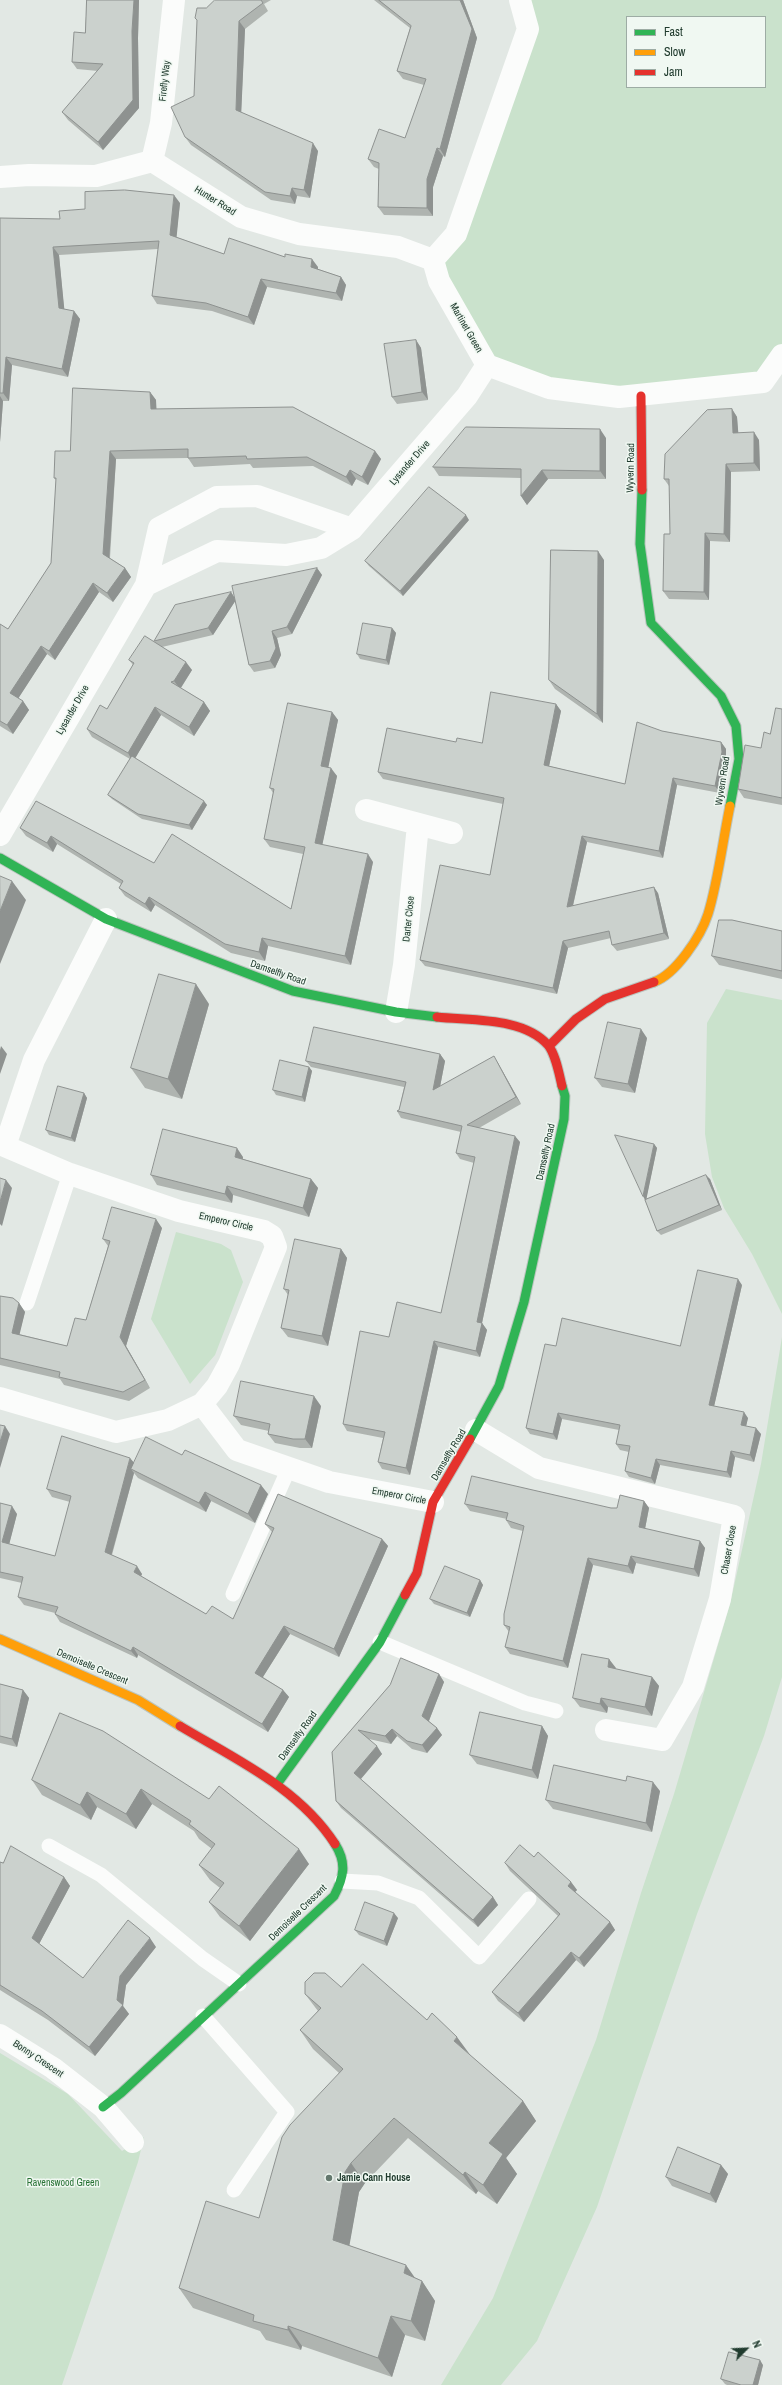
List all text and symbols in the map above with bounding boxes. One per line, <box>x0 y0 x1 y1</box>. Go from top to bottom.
legend <box>626 16 766 88</box>
text: Fast <box>664 24 683 40</box>
text: Slow <box>664 44 685 60</box>
street label: Firefly Way <box>157 60 173 102</box>
text: Jam <box>664 64 683 80</box>
street label: Hunter Road <box>192 184 238 218</box>
street label: Martinet Green <box>447 301 485 355</box>
street label: Lysander Drive <box>387 438 433 488</box>
street label: Wyvern Road <box>625 443 637 493</box>
street label: Lysander Drive <box>54 683 92 737</box>
street label: Wyvern Road <box>713 756 733 806</box>
street label: Darter Close <box>401 895 417 943</box>
street label: Damselfly Road <box>249 958 307 988</box>
street label: Damselfly Road <box>534 1122 558 1182</box>
street label: Emperor Circle <box>198 1210 254 1234</box>
street label: Damselfly Road <box>429 1427 469 1483</box>
street label: Emperor Circle <box>371 1485 427 1507</box>
street label: Chaser Close <box>719 1525 739 1575</box>
street label: Demoiselle Crescent <box>55 1647 129 1687</box>
street label: Damselfly Road <box>276 1709 320 1763</box>
street label: Demoiselle Crescent <box>266 1882 330 1944</box>
street label: Bonny Crescent <box>10 2038 66 2080</box>
place label: Jamie Cann House <box>337 2172 410 2184</box>
marker: Jamie Cann House <box>324 2173 334 2183</box>
park label: Ravenswood Green <box>27 2177 99 2189</box>
north arrow <box>726 2329 766 2369</box>
text: N <box>749 2338 765 2350</box>

